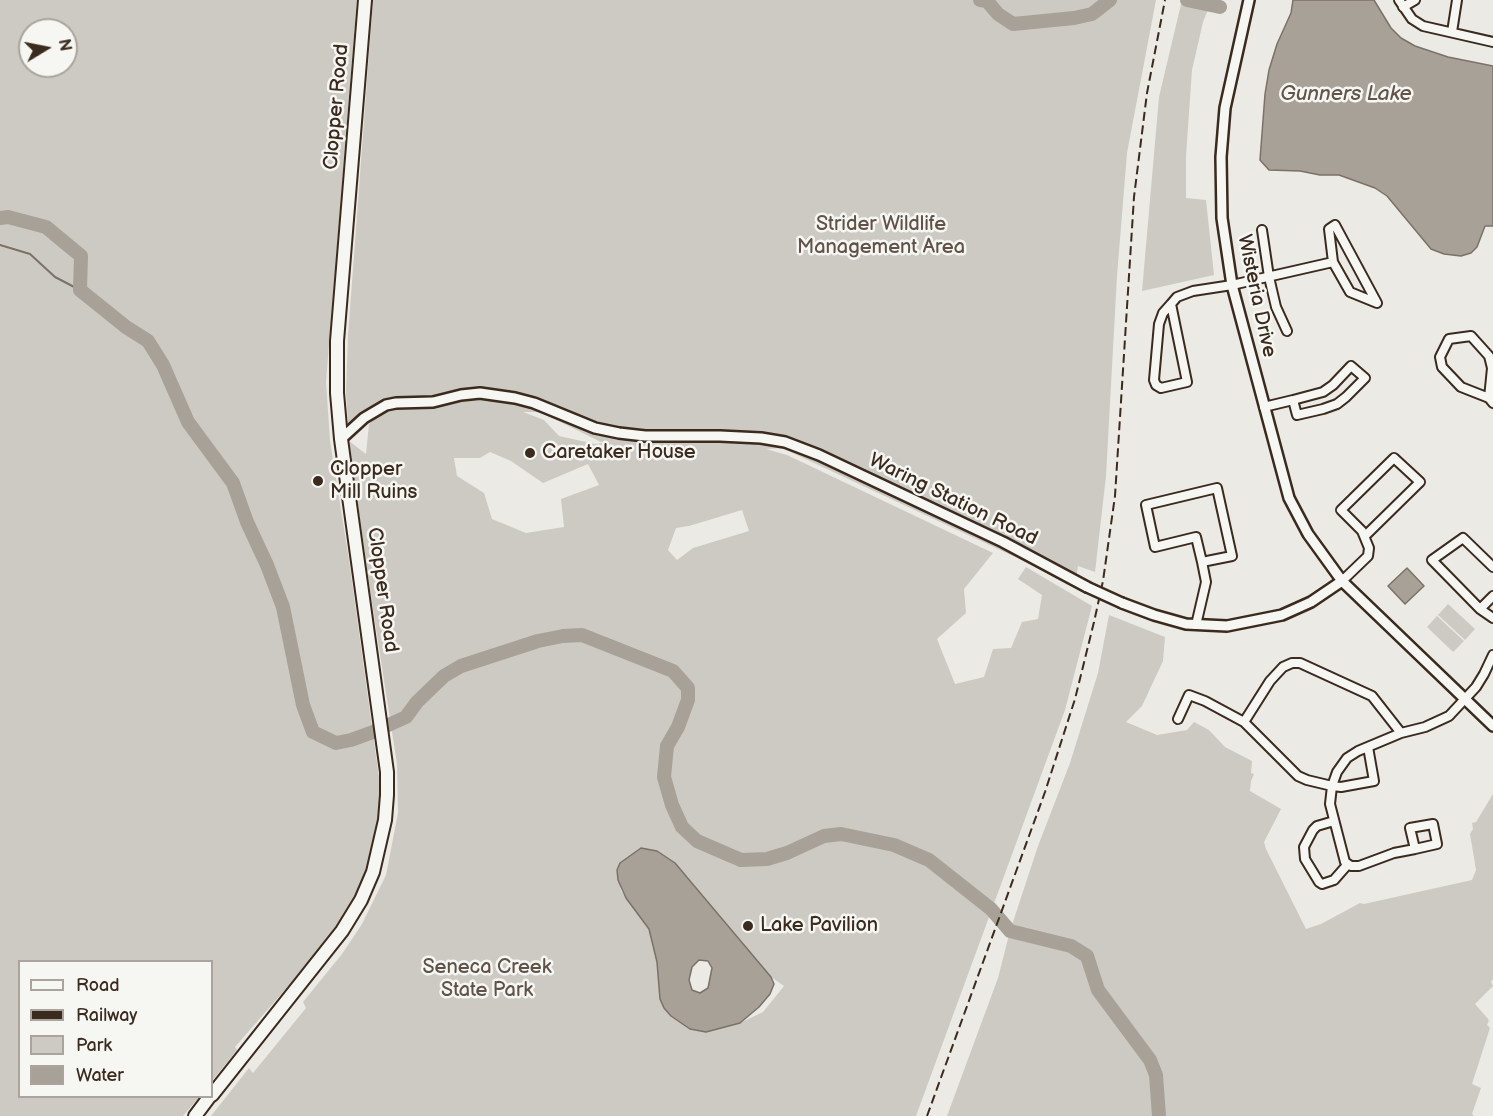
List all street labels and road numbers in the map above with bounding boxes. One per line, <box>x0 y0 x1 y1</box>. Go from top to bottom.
street label: Clopper Road <box>320 43 354 171</box>
street label: Wisteria Drive <box>1231 232 1281 360</box>
street label: Waring Station Road <box>865 449 1041 551</box>
street label: Clopper Road <box>361 526 403 654</box>

